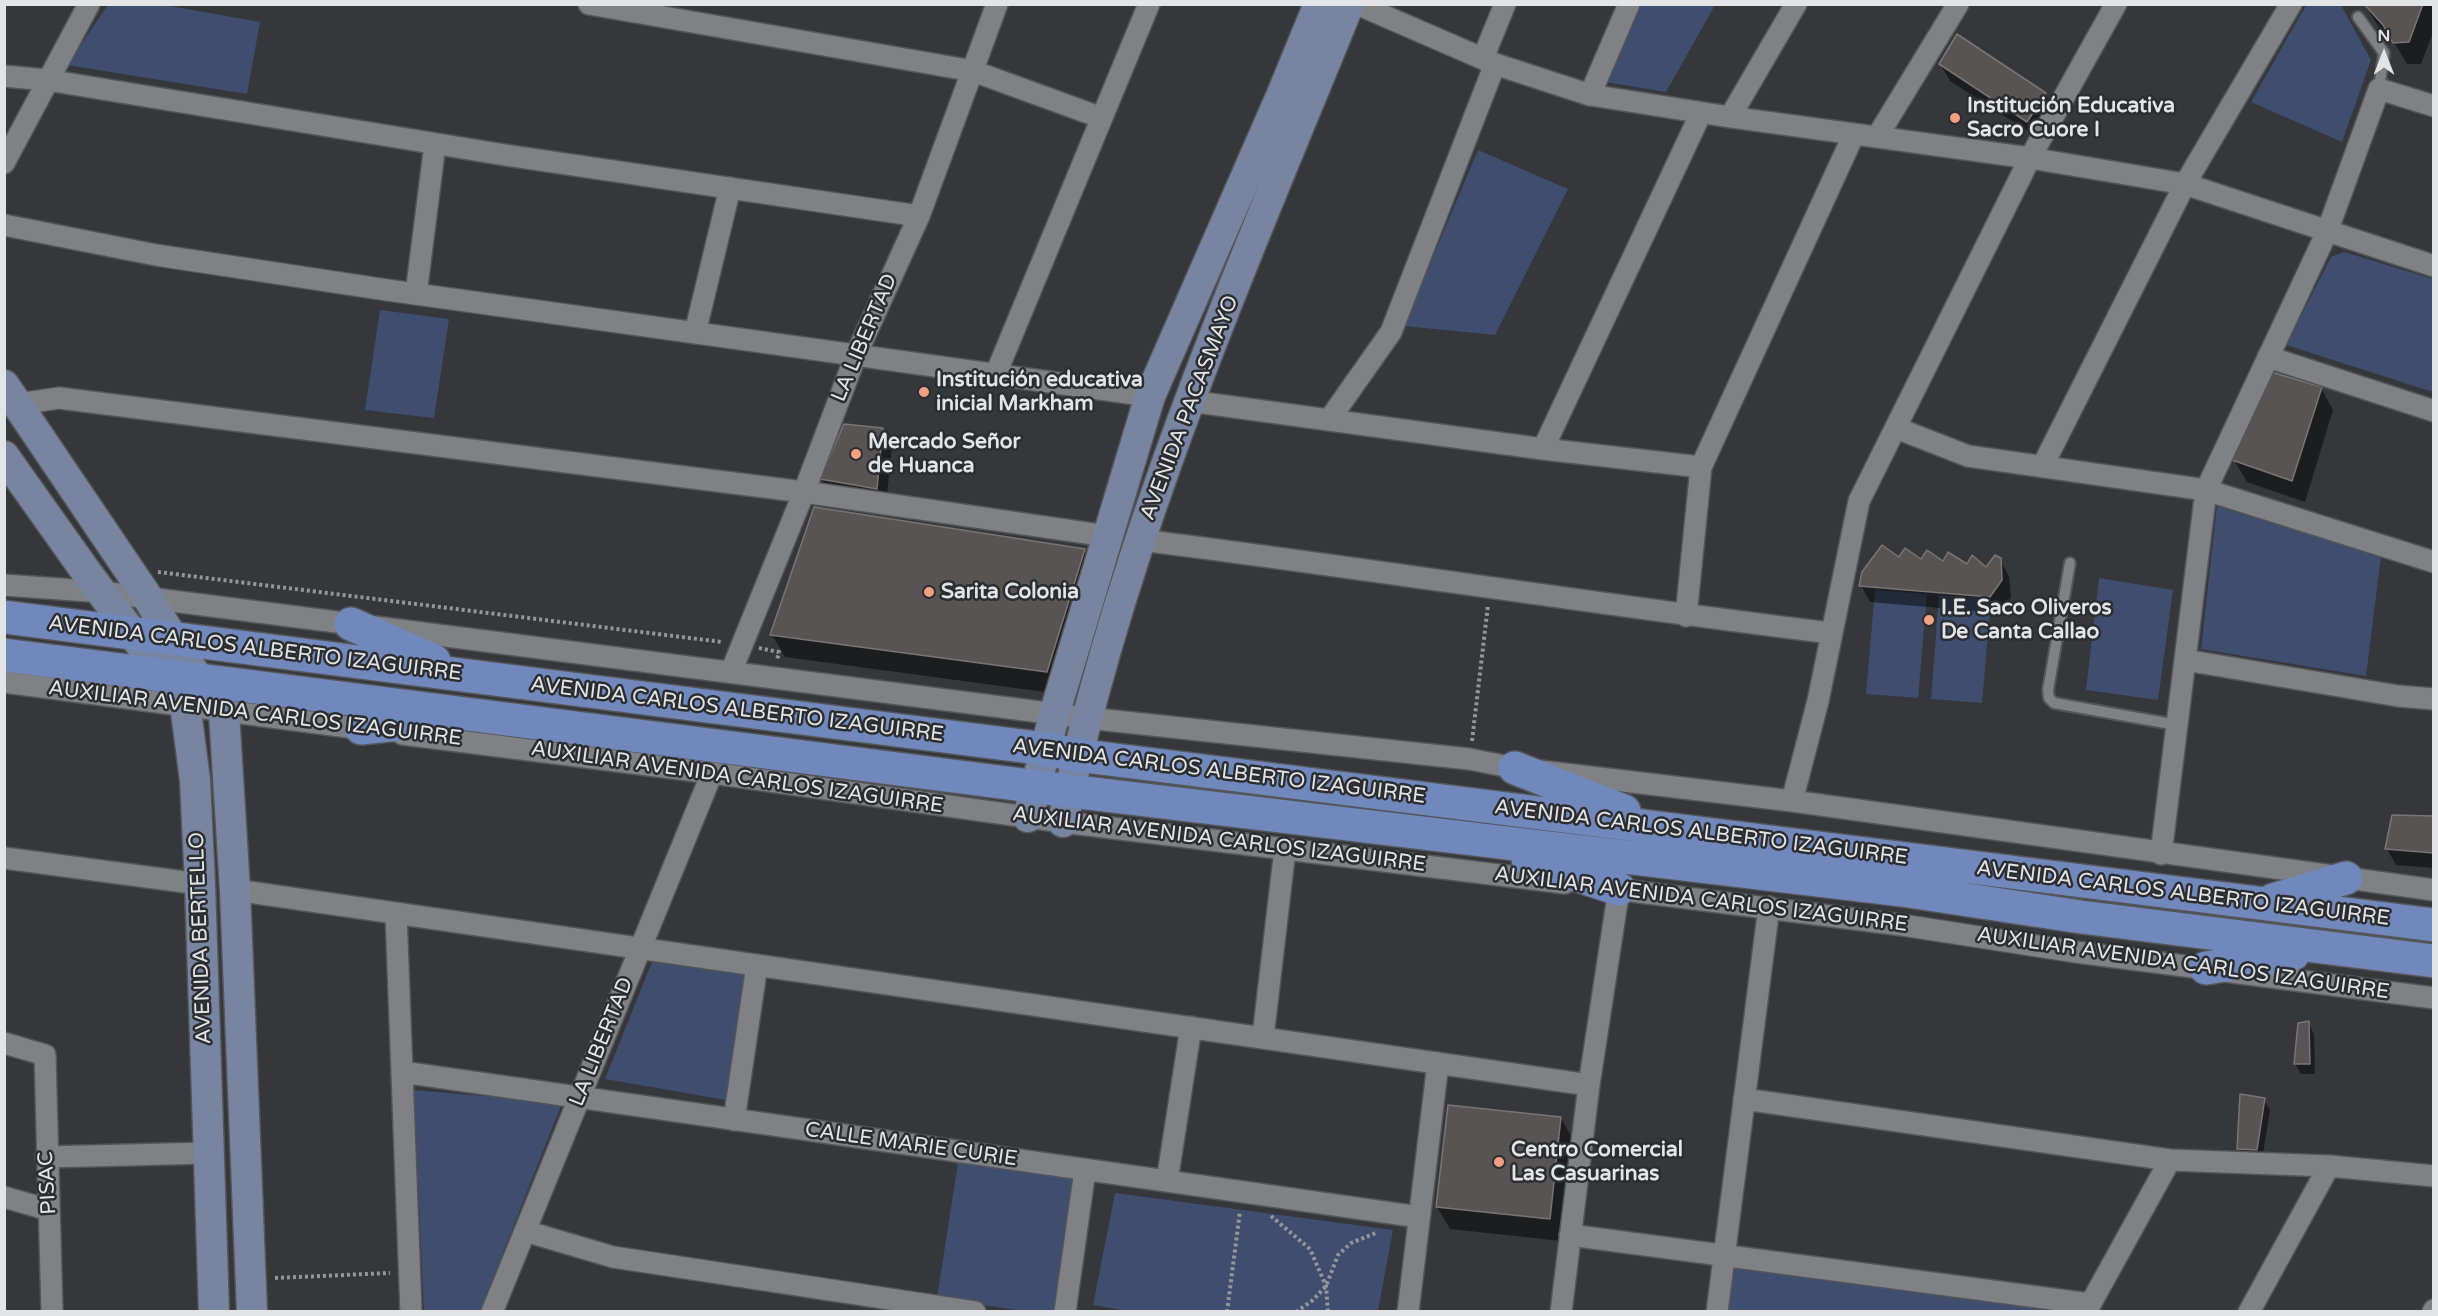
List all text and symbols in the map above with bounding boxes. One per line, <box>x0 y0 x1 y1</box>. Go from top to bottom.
north arrow <box>2354 24 2414 84</box>
text: N <box>2378 26 2390 46</box>
place label: Institución Educativa Sacro Cuore I <box>1967 93 2175 143</box>
marker: Institución Educativa Sacro Cuore I <box>1948 111 1962 125</box>
street label: LA LIBERTAD <box>827 270 903 406</box>
street label: AVENIDA PACASMAYO <box>1136 292 1244 524</box>
place label: Institución educativa inicial Markham <box>936 367 1143 417</box>
marker: Institución educativa inicial Markham <box>917 385 931 399</box>
place label: Mercado Señor de Huanca <box>868 429 1021 479</box>
marker: Mercado Señor de Huanca <box>849 447 863 461</box>
place label: Sarita Colonia <box>941 579 1079 605</box>
marker: Sarita Colonia <box>922 585 936 599</box>
place label: I.E. Saco Oliveros De Canta Callao <box>1941 595 2112 645</box>
street label: AVENIDA CARLOS ALBERTO IZAGUIRRE <box>47 611 463 687</box>
marker: I.E. Saco Oliveros De Canta Callao <box>1922 613 1936 627</box>
street label: AVENIDA CARLOS ALBERTO IZAGUIRRE <box>529 672 945 748</box>
street label: AUXILIAR AVENIDA CARLOS IZAGUIRRE <box>47 676 463 752</box>
street label: AVENIDA CARLOS ALBERTO IZAGUIRRE <box>1011 734 1427 810</box>
street label: AUXILIAR AVENIDA CARLOS IZAGUIRRE <box>529 737 945 819</box>
street label: AVENIDA CARLOS ALBERTO IZAGUIRRE <box>1493 795 1909 871</box>
street label: AUXILIAR AVENIDA CARLOS IZAGUIRRE <box>1011 802 1427 878</box>
street label: AVENIDA BERTELLO <box>185 831 217 1045</box>
street label: AVENIDA CARLOS ALBERTO IZAGUIRRE <box>1975 856 2391 932</box>
street label: AUXILIAR AVENIDA CARLOS IZAGUIRRE <box>1493 862 1909 938</box>
street label: AUXILIAR AVENIDA CARLOS IZAGUIRRE <box>1975 923 2391 1005</box>
street label: LA LIBERTAD <box>565 974 639 1110</box>
street label: CALLE MARIE CURIE <box>803 1118 1019 1172</box>
place label: Centro Comercial Las Casuarinas <box>1511 1137 1683 1187</box>
street label: PISAC <box>34 1151 62 1215</box>
marker: Centro Comercial Las Casuarinas <box>1492 1155 1506 1169</box>

